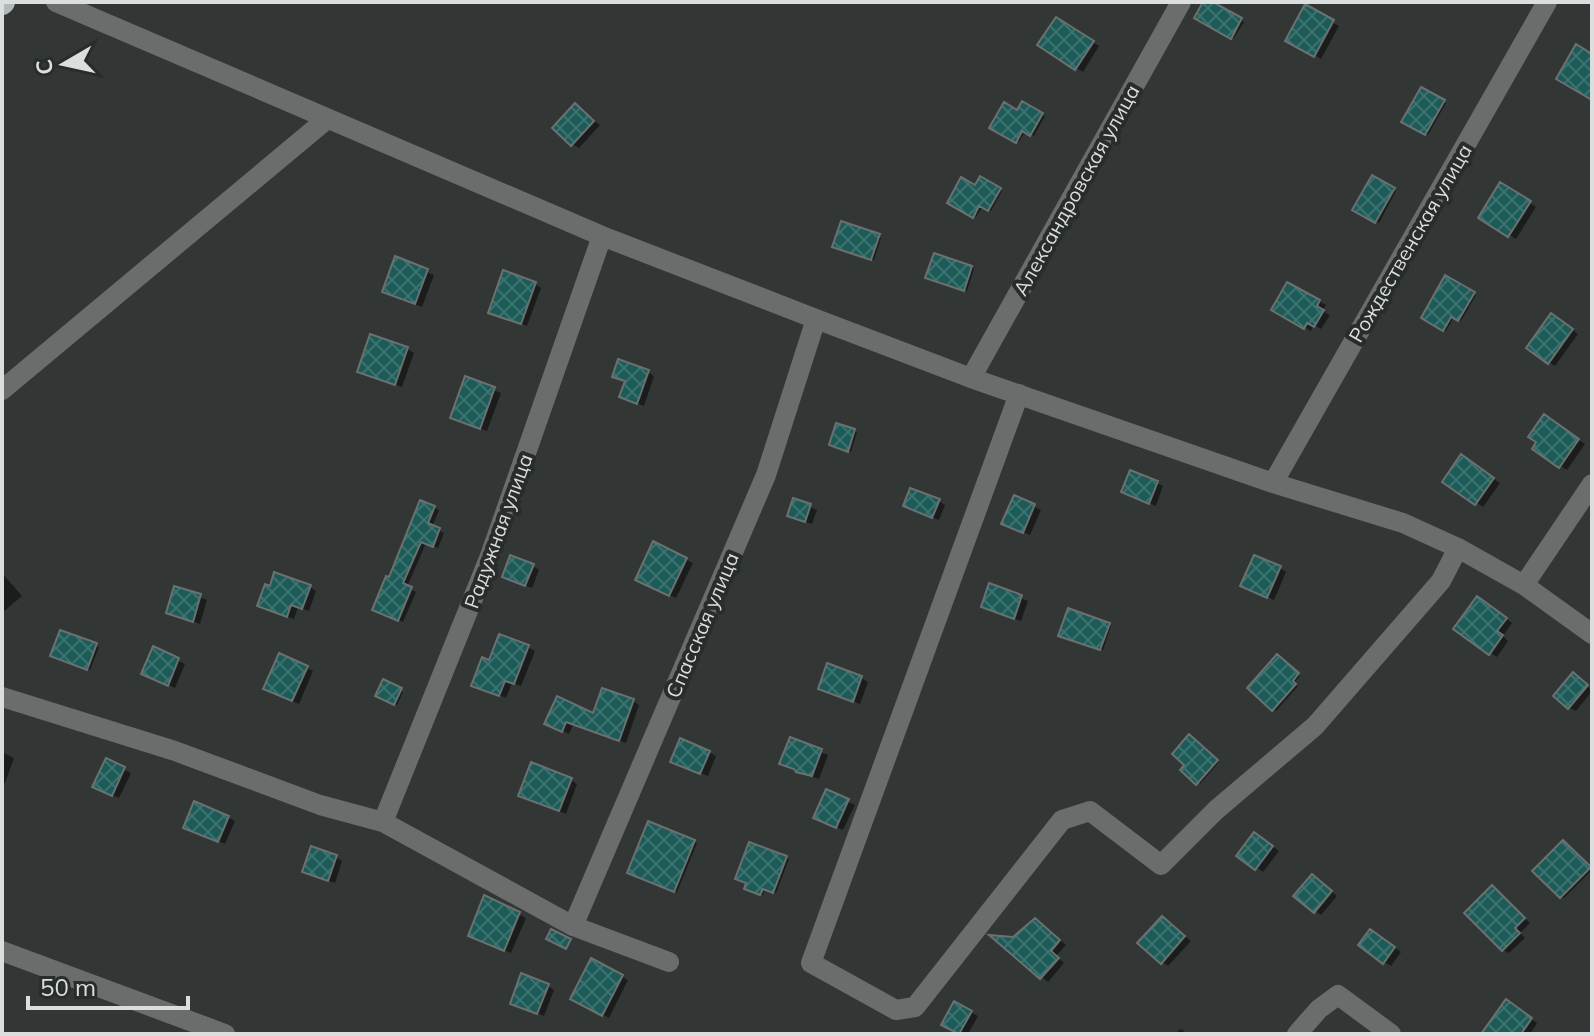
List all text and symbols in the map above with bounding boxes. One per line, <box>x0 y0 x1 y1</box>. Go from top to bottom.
north arrow <box>24 24 104 104</box>
text: С <box>29 57 59 77</box>
street label: Александровская улица <box>1008 80 1144 300</box>
street label: Рождественская улица <box>1343 139 1477 347</box>
street label: Радужная улица <box>458 450 538 612</box>
street label: Спасская улица <box>660 549 744 701</box>
scale bar <box>28 960 188 1010</box>
text: 50 m <box>40 972 96 1002</box>

